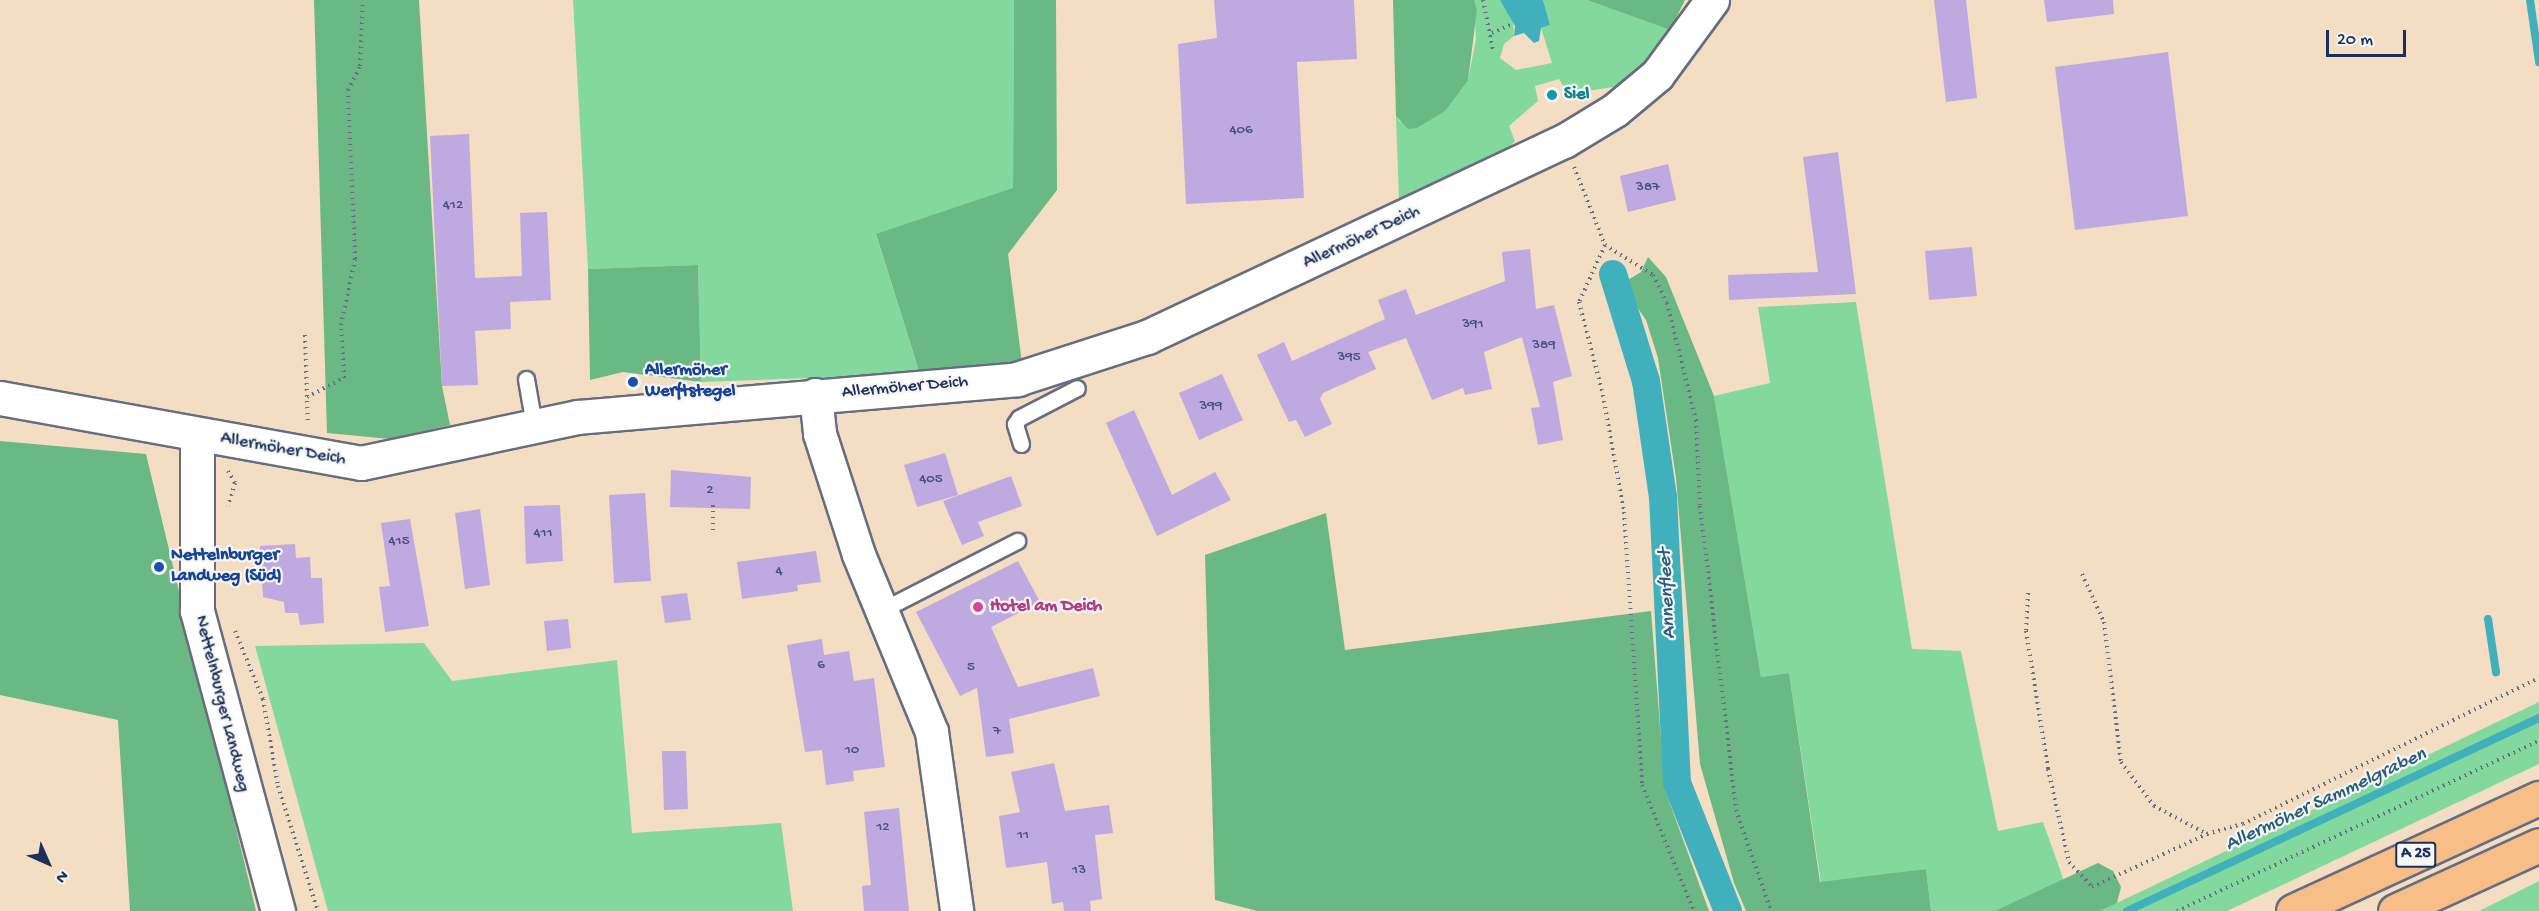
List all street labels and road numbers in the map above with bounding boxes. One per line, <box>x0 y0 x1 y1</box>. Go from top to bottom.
street label: Allermöher Deich <box>1300 201 1424 275</box>
street label: Allermöher Deich <box>841 372 969 404</box>
street label: Allermöher Deich <box>219 428 347 472</box>
street label: Nettelnburger Landweg <box>189 613 253 795</box>
road number: A 25 <box>2395 842 2437 868</box>

